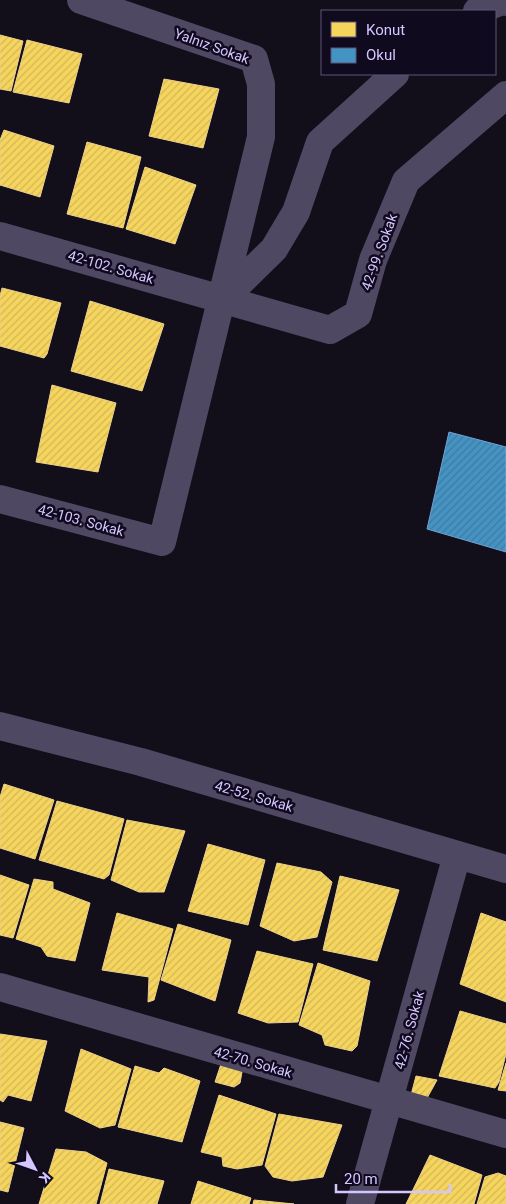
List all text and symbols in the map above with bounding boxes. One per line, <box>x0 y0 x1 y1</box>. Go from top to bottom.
legend <box>321 10 496 75</box>
text: Konut <box>366 21 405 39</box>
street label: Yalnız Sokak <box>172 25 253 67</box>
text: Okul <box>366 46 396 64</box>
street label: 42-99. Sokak <box>358 211 401 293</box>
street label: 42-102. Sokak <box>66 247 157 287</box>
street label: 42-103. Sokak <box>36 501 127 539</box>
street label: 42-52. Sokak <box>213 777 296 815</box>
street label: 42-76. Sokak <box>391 988 427 1071</box>
street label: 42-70. Sokak <box>212 1043 295 1081</box>
north arrow <box>10 1144 60 1194</box>
scale bar <box>336 1162 450 1194</box>
text: K <box>36 1169 54 1186</box>
text: 20 m <box>344 1170 378 1188</box>

